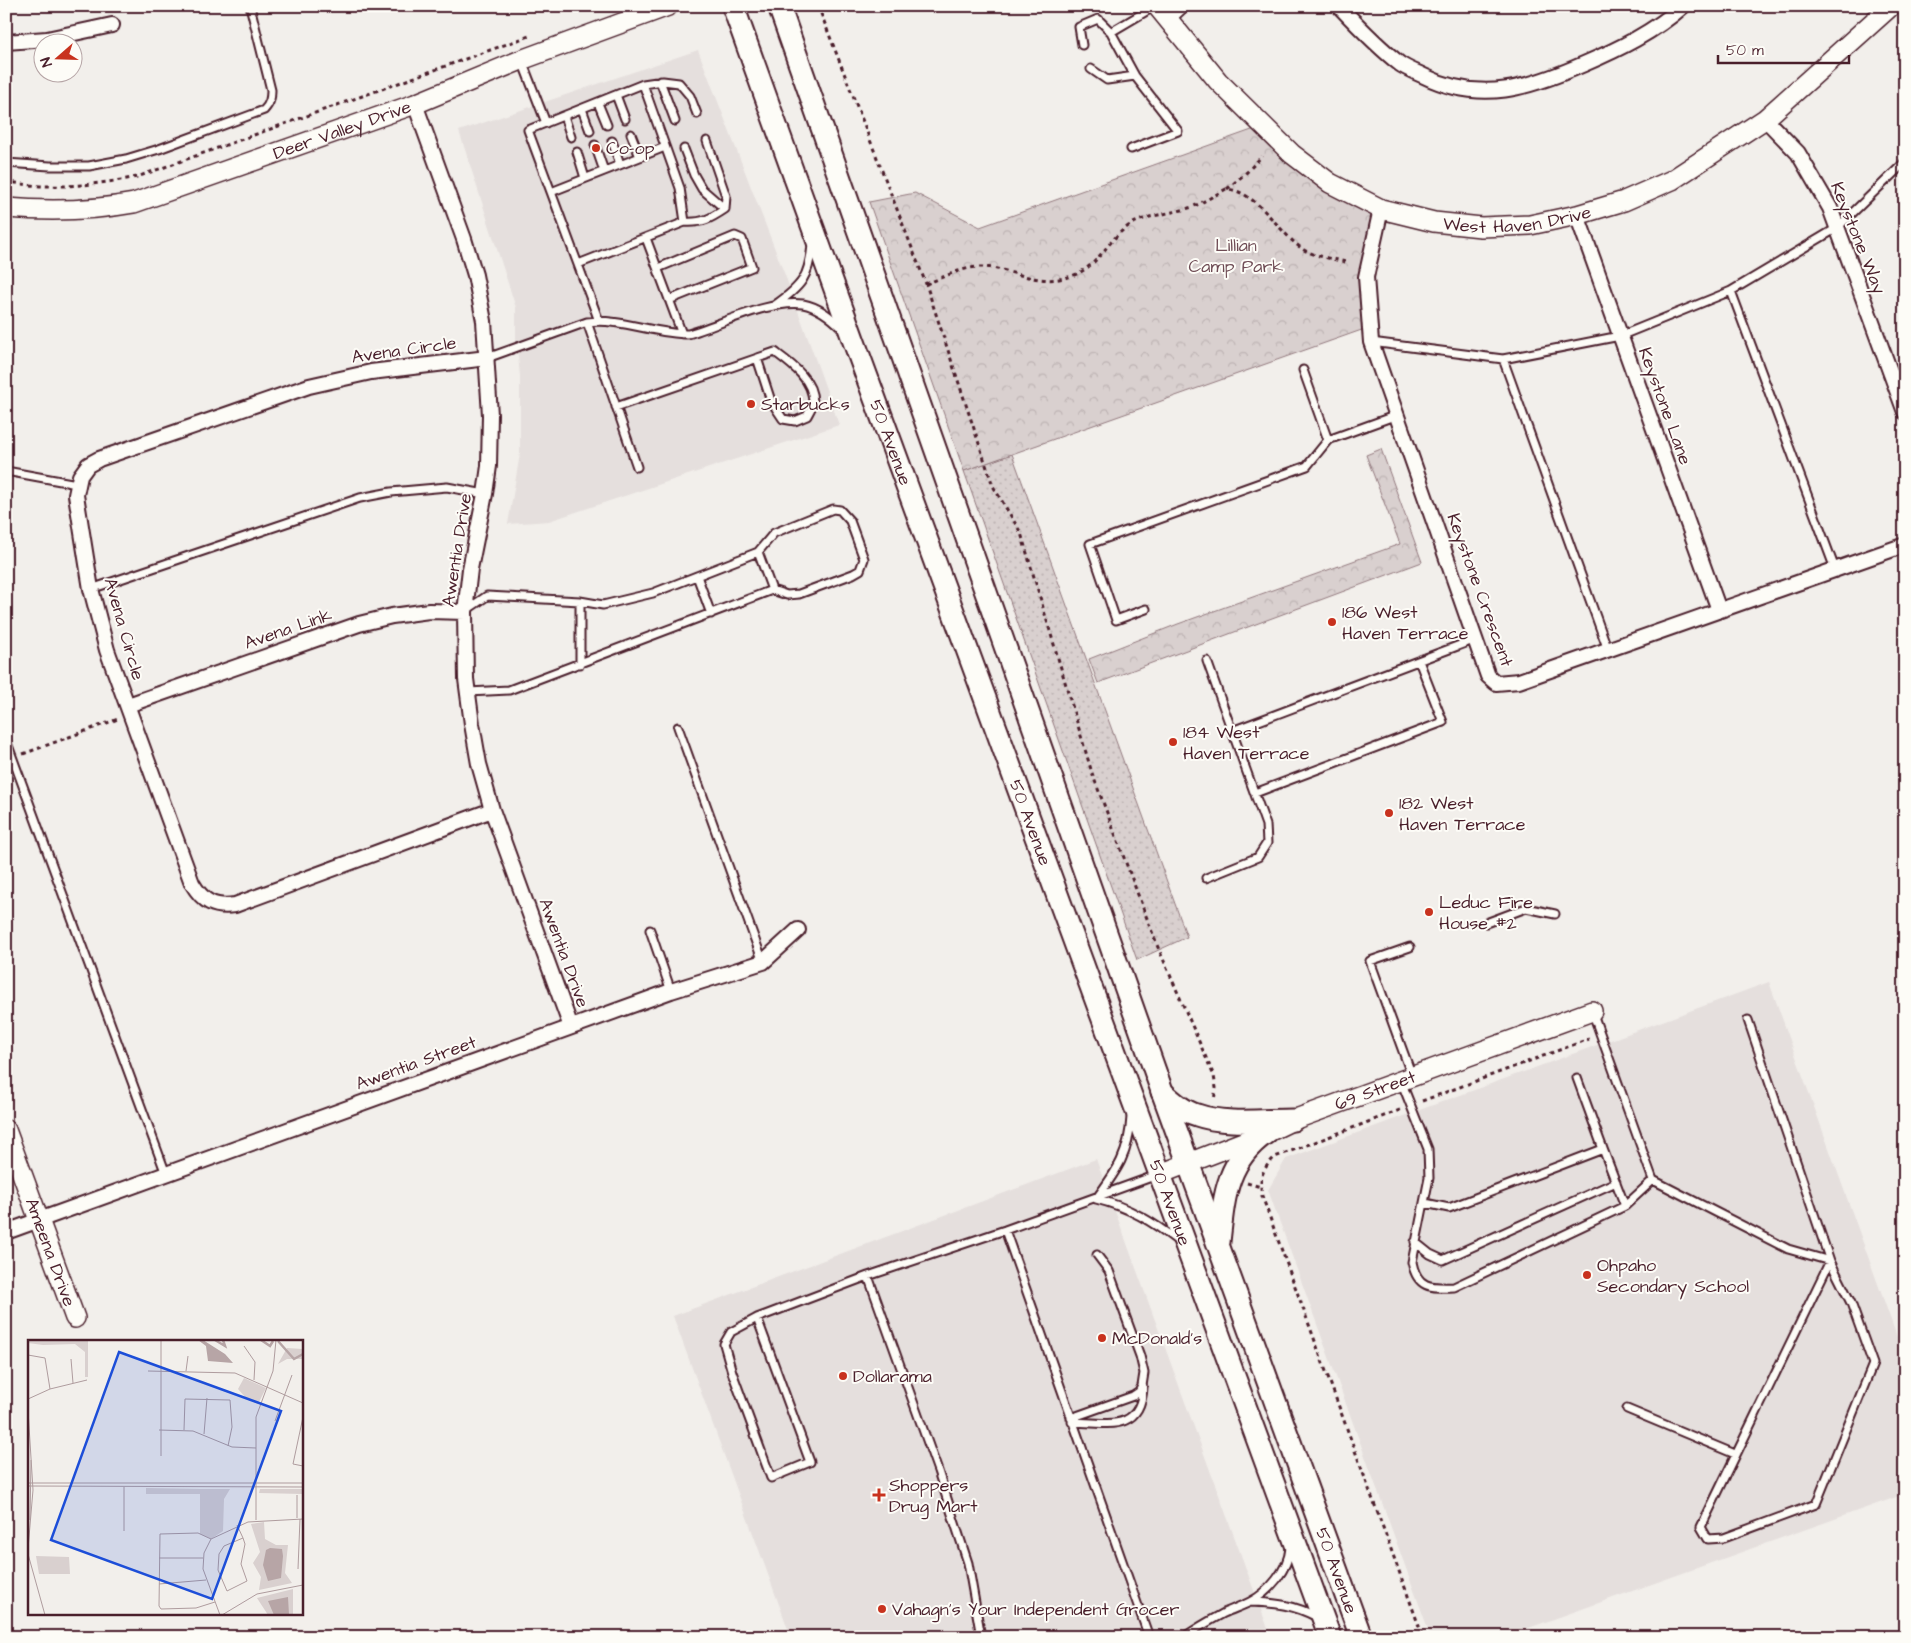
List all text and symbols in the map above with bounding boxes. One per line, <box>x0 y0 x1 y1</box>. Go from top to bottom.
north arrow <box>32 32 82 82</box>
scale bar <box>1718 32 1850 64</box>
text: 50 m <box>1726 40 1764 61</box>
text: N <box>36 54 58 70</box>
street label: Deer Valley Drive <box>270 94 415 166</box>
place label: Co-op <box>606 136 655 161</box>
marker: Co-op <box>590 142 602 154</box>
street label: Keystone Way <box>1823 178 1892 298</box>
street label: West Haven Drive <box>1442 199 1594 240</box>
park label: Lillian Camp Park <box>1189 233 1283 279</box>
street label: Avena Circle <box>350 330 458 370</box>
street label: Keystone Lane <box>1631 344 1698 469</box>
place label: Starbucks <box>761 392 850 417</box>
street label: 50 Avenue <box>864 396 918 489</box>
marker: Starbucks <box>745 398 757 410</box>
street label: Awentia Drive <box>436 491 478 609</box>
street label: Keystone Crescent <box>1440 510 1520 671</box>
street label: Avena Circle <box>97 575 151 683</box>
place label: 186 West Haven Terrace <box>1342 600 1469 646</box>
street label: Avena Link <box>241 602 335 656</box>
marker: 186 West Haven Terrace <box>1326 616 1338 628</box>
place label: 184 West Haven Terrace <box>1183 720 1310 766</box>
marker: 184 West Haven Terrace <box>1167 736 1179 748</box>
street label: 50 Avenue <box>1003 776 1058 869</box>
place label: 182 West Haven Terrace <box>1399 791 1526 837</box>
marker: 182 West Haven Terrace <box>1383 807 1395 819</box>
place label: Leduc Fire House #2 <box>1439 890 1533 936</box>
street label: Awentia Drive <box>533 895 595 1011</box>
marker: Leduc Fire House #2 <box>1423 906 1435 918</box>
street label: Awentia Street <box>352 1029 480 1096</box>
street label: 69 Street <box>1331 1064 1420 1116</box>
street label: 50 Avenue <box>1143 1156 1198 1249</box>
street label: Ameena Drive <box>19 1194 82 1310</box>
place label: Ohpaho Secondary School <box>1597 1253 1749 1300</box>
marker: Ohpaho Secondary School <box>1581 1269 1593 1281</box>
place label: McDonald's <box>1112 1326 1202 1351</box>
marker: McDonald's <box>1096 1332 1108 1344</box>
inset map <box>28 1340 302 1616</box>
place label: Dollarama <box>853 1364 932 1389</box>
marker: Dollarama <box>837 1370 849 1382</box>
place label: Shoppers Drug Mart <box>889 1473 978 1520</box>
marker: Shoppers Drug Mart <box>873 1489 885 1501</box>
street label: 50 Avenue <box>1310 1524 1364 1617</box>
place label: Vahagn's Your Independent Grocer <box>892 1597 1180 1623</box>
marker: Vahagn's Your Independent Grocer <box>876 1603 888 1615</box>

